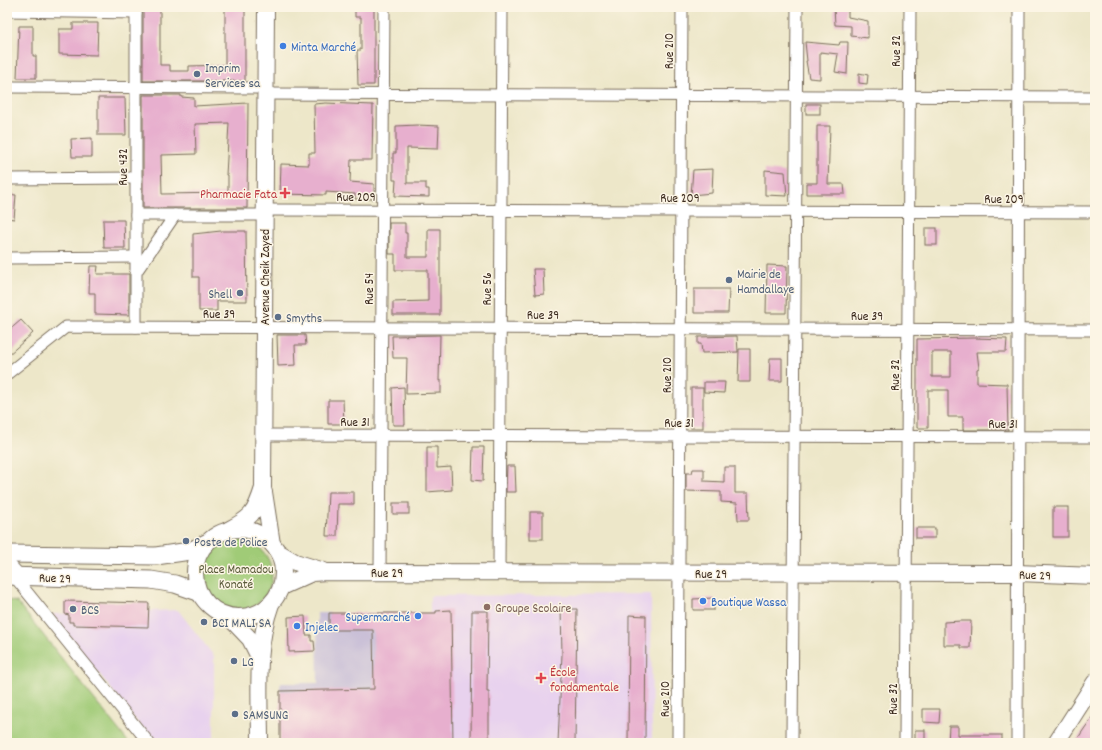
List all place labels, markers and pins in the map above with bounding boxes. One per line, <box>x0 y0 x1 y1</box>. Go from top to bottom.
place label: Minta Marché <box>291 39 357 58</box>
marker: Minta Marché <box>278 41 288 51</box>
place label: Imprim Services sa <box>205 60 261 94</box>
marker: Imprim Services sa <box>192 69 202 79</box>
place label: Pharmacie Fata <box>200 186 278 205</box>
marker: Pharmacie Fata <box>280 188 290 198</box>
place label: Mairie de Hamdallaye <box>737 266 794 300</box>
marker: Mairie de Hamdallaye <box>724 275 734 285</box>
place label: Shell <box>208 286 232 305</box>
marker: Shell <box>235 288 245 298</box>
place label: Smyths <box>286 310 322 329</box>
marker: Smyths <box>273 312 283 322</box>
place label: Poste de Police <box>194 534 268 553</box>
marker: Poste de Police <box>181 536 191 546</box>
place label: Boutique Wassa <box>711 594 787 613</box>
marker: Boutique Wassa <box>698 596 708 606</box>
place label: Groupe Scolaire <box>495 600 572 619</box>
place label: BCS <box>81 602 100 621</box>
marker: Groupe Scolaire <box>482 602 492 612</box>
marker: BCS <box>68 604 78 614</box>
place label: Supermarché <box>345 609 410 628</box>
marker: Supermarché <box>413 611 423 621</box>
place label: BCI MALI SA <box>212 615 271 634</box>
marker: BCI MALI SA <box>199 617 209 627</box>
place label: Injelec <box>305 619 338 638</box>
marker: Injelec <box>292 621 302 631</box>
place label: LG <box>242 654 254 673</box>
marker: LG <box>229 656 239 666</box>
place label: École fondamentale <box>550 664 619 698</box>
marker: École fondamentale <box>535 672 547 684</box>
place label: SAMSUNG <box>243 707 288 726</box>
marker: SAMSUNG <box>230 709 240 719</box>

